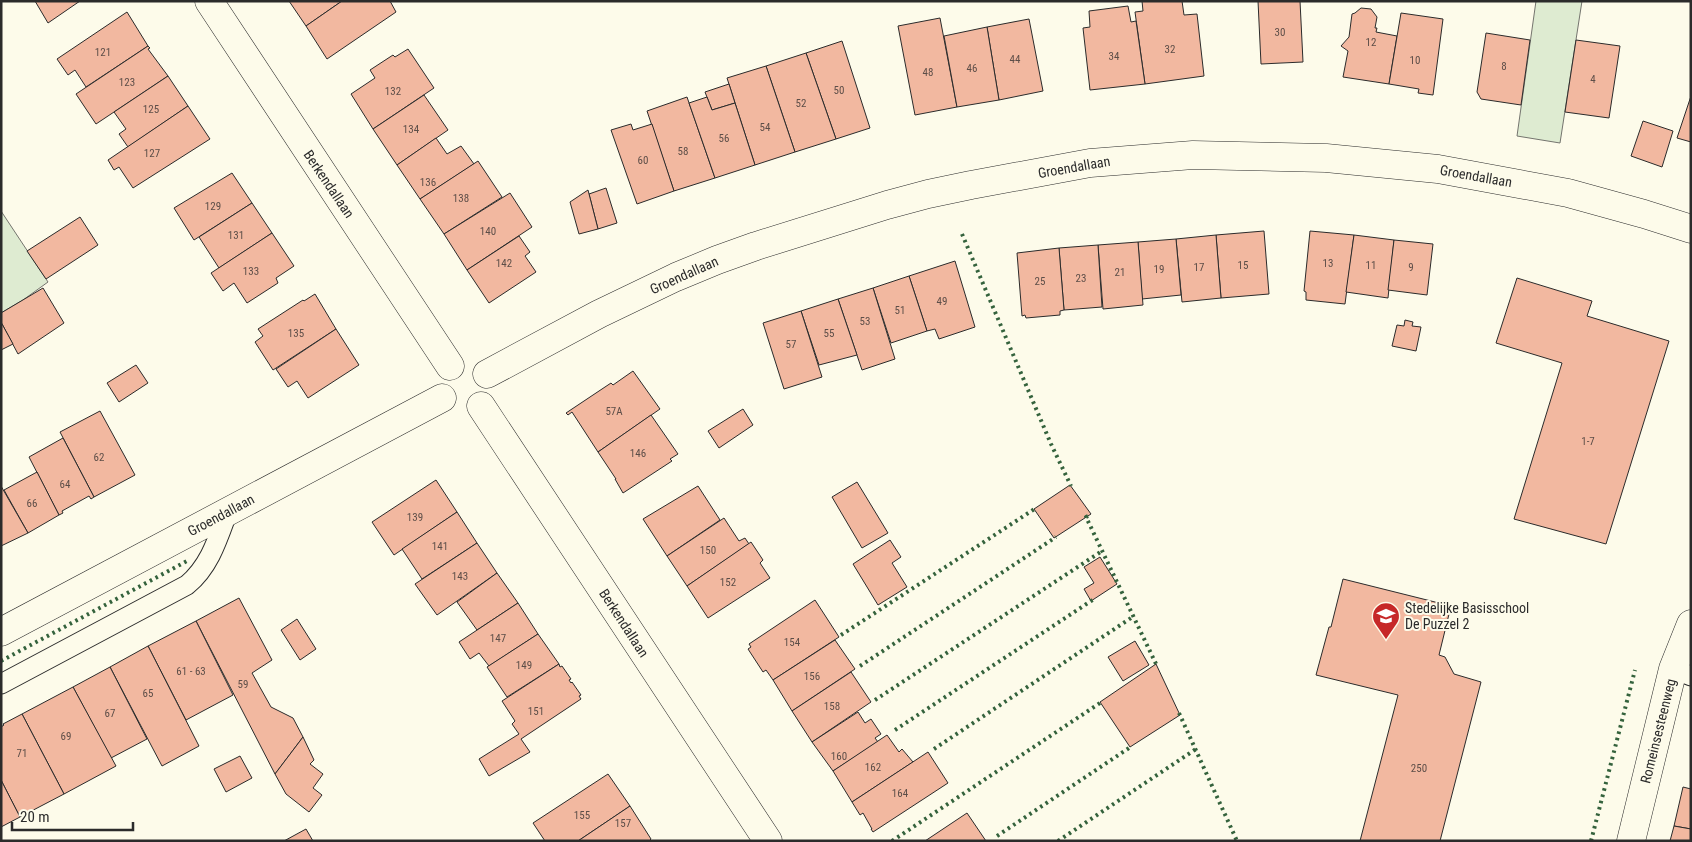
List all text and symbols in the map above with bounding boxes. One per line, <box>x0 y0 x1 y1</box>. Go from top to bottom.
house number: 30 <box>1275 26 1285 39</box>
house number: 12 <box>1366 36 1376 49</box>
house number: 32 <box>1165 43 1175 56</box>
house number: 121 <box>95 46 111 59</box>
house number: 34 <box>1109 50 1120 63</box>
house number: 44 <box>1010 53 1021 66</box>
house number: 10 <box>1410 54 1420 67</box>
house number: 8 <box>1501 60 1507 73</box>
house number: 46 <box>967 62 977 75</box>
house number: 48 <box>923 66 933 79</box>
house number: 4 <box>1590 73 1596 86</box>
house number: 123 <box>119 76 135 89</box>
house number: 50 <box>834 84 844 97</box>
house number: 132 <box>385 85 401 98</box>
house number: 52 <box>796 97 806 110</box>
house number: 125 <box>143 103 159 116</box>
house number: 54 <box>760 121 771 134</box>
house number: 134 <box>403 123 420 136</box>
house number: 56 <box>719 132 729 145</box>
house number: 58 <box>678 145 688 158</box>
house number: 127 <box>144 147 160 160</box>
street label: Berkendallaan <box>300 147 358 221</box>
street label: Groendallaan <box>1037 153 1111 181</box>
house number: 60 <box>638 154 648 167</box>
street label: Groendallaan <box>1439 162 1513 190</box>
house number: 136 <box>420 176 436 189</box>
house number: 138 <box>453 192 469 205</box>
house number: 129 <box>205 200 221 213</box>
house number: 140 <box>480 225 496 238</box>
house number: 131 <box>228 229 244 242</box>
street label: Groendallaan <box>647 253 721 297</box>
house number: 142 <box>496 257 512 270</box>
house number: 13 <box>1323 257 1333 270</box>
house number: 15 <box>1238 259 1248 272</box>
house number: 11 <box>1366 259 1376 272</box>
house number: 17 <box>1194 261 1204 274</box>
house number: 9 <box>1408 261 1414 274</box>
house number: 19 <box>1154 263 1164 276</box>
house number: 133 <box>243 265 259 278</box>
house number: 21 <box>1115 266 1125 279</box>
house number: 23 <box>1076 272 1086 285</box>
house number: 25 <box>1035 275 1045 288</box>
house number: 49 <box>937 295 947 308</box>
house number: 51 <box>895 304 905 317</box>
house number: 53 <box>860 315 870 328</box>
house number: 135 <box>288 327 304 340</box>
house number: 55 <box>824 327 834 340</box>
house number: 57 <box>786 338 796 351</box>
house number: 57A <box>605 405 623 418</box>
house number: 1-7 <box>1581 435 1595 448</box>
house number: 146 <box>630 447 646 460</box>
house number: 62 <box>94 451 104 464</box>
house number: 64 <box>60 478 71 491</box>
street label: Groendallaan <box>185 491 257 539</box>
house number: 66 <box>27 497 37 510</box>
house number: 139 <box>407 511 423 524</box>
house number: 141 <box>432 540 448 553</box>
house number: 150 <box>700 544 716 557</box>
house number: 143 <box>452 570 468 583</box>
house number: 152 <box>720 576 736 589</box>
street label: Berkendallaan <box>596 586 652 660</box>
place label: Stedelijke Basisschool De Puzzel 2 <box>1405 600 1529 632</box>
school or university icon: Stedelijke Basisschool De Puzzel 2 <box>1371 601 1401 640</box>
house number: 147 <box>490 632 506 645</box>
house number: 154 <box>784 636 801 649</box>
house number: 149 <box>516 659 532 672</box>
house number: 61 - 63 <box>176 665 206 678</box>
house number: 156 <box>804 670 820 683</box>
street label: Romeinsesteenweg <box>1637 677 1679 785</box>
house number: 59 <box>238 678 248 691</box>
house number: 65 <box>143 687 153 700</box>
house number: 158 <box>824 700 840 713</box>
house number: 151 <box>528 705 544 718</box>
house number: 67 <box>105 707 115 720</box>
house number: 69 <box>61 730 71 743</box>
house number: 71 <box>17 747 27 760</box>
house number: 160 <box>831 750 847 763</box>
house number: 162 <box>865 761 881 774</box>
house number: 250 <box>1411 762 1427 775</box>
house number: 164 <box>892 787 909 800</box>
scale bar <box>12 800 134 832</box>
text: 20 m <box>20 808 50 826</box>
house number: 155 <box>574 809 590 822</box>
house number: 157 <box>615 817 631 830</box>

